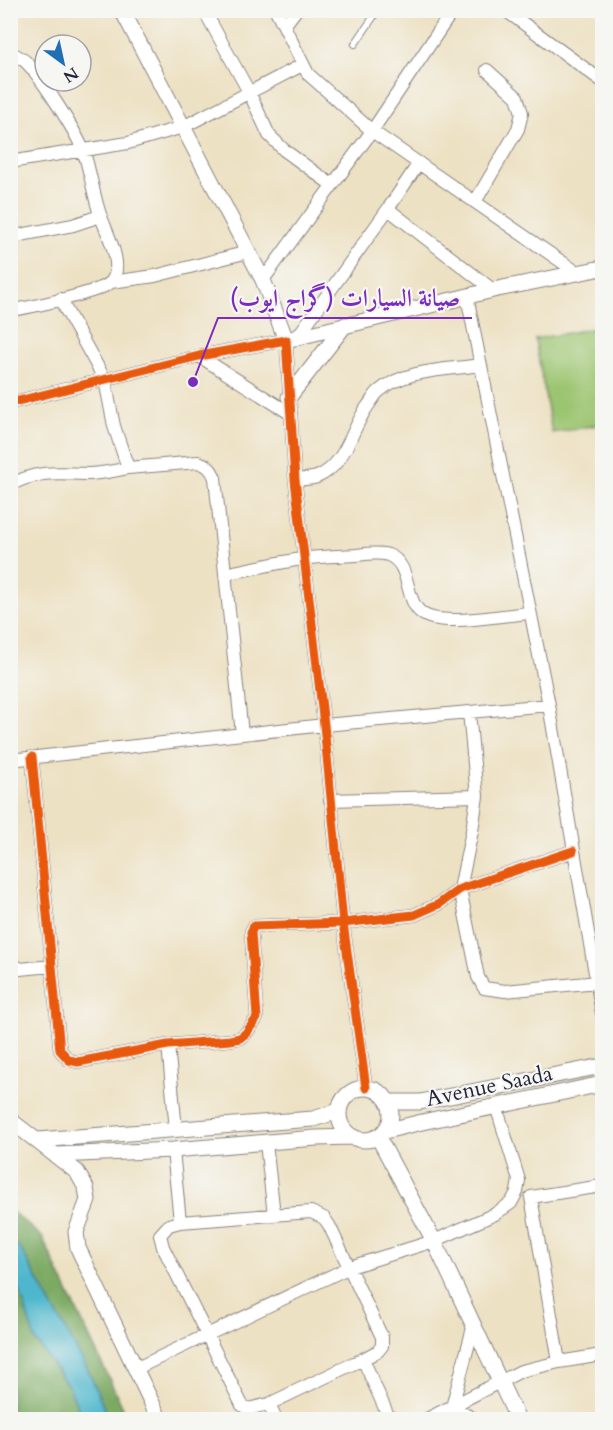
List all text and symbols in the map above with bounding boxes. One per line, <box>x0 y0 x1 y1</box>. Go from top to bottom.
north arrow <box>33 33 93 93</box>
text: N <box>59 62 82 88</box>
callout: صيانة السيارات (گراج ايوب) <box>218 276 472 318</box>
text: صيانة السيارات (گراج ايوب) <box>230 282 460 320</box>
street label: Avenue Saada <box>423 1058 556 1114</box>

